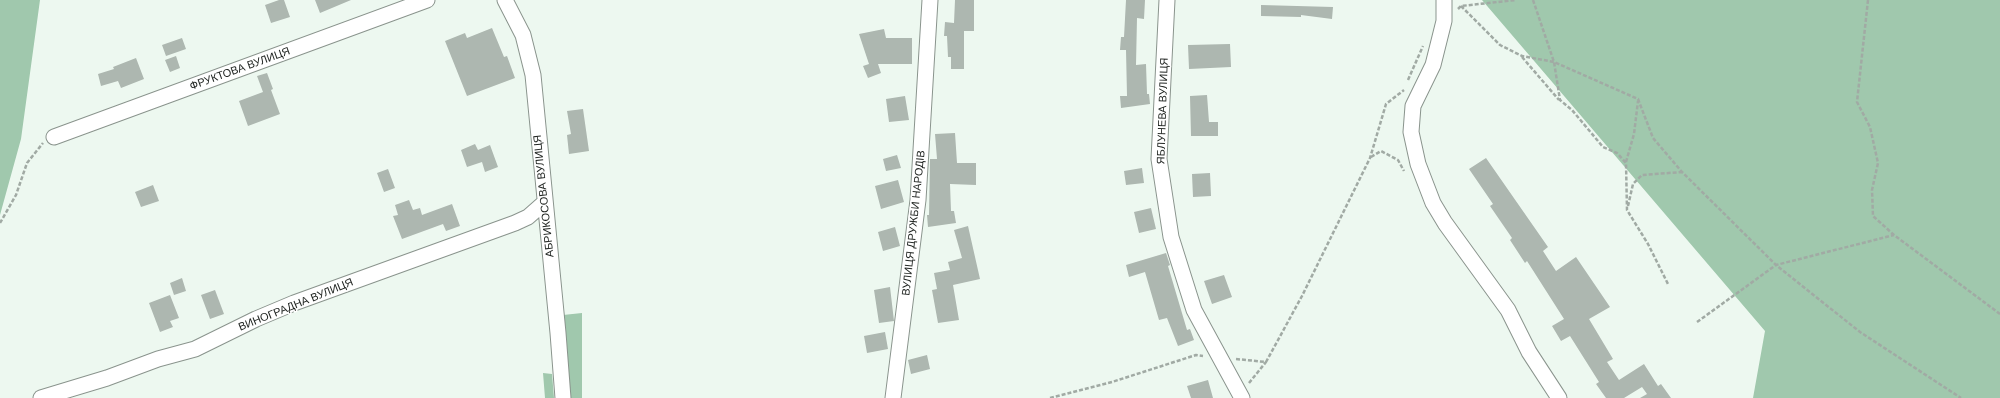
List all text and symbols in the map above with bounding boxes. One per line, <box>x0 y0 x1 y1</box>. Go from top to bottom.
street label: ФРУКТОВА ВУЛИЦЯ <box>188 45 292 93</box>
street label: ЯБЛУНЕВА ВУЛИЦЯ <box>1155 57 1171 165</box>
street label: АБРИКОСОВА ВУЛИЦЯ <box>531 134 557 258</box>
street label: ВУЛИЦЯ ДРУЖБИ НАРОДІВ <box>900 150 928 296</box>
street label: ВИНОГРАДНА ВУЛИЦЯ <box>237 276 355 334</box>

